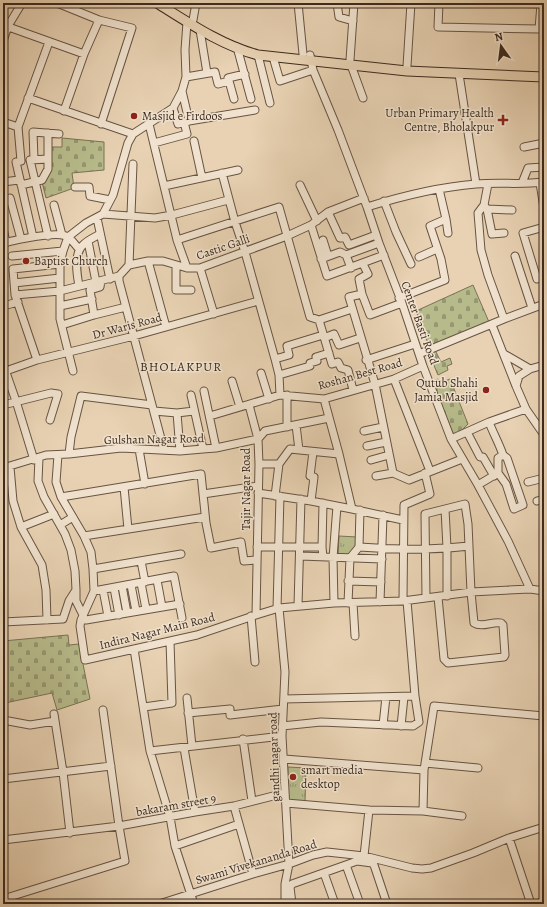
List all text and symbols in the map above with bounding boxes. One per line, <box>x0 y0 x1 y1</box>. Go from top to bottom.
north arrow <box>481 26 521 66</box>
text: N <box>493 29 504 45</box>
place label: Urban Primary Health Centre, Bholakpur <box>385 105 495 135</box>
place label: Masjid e Firdoos <box>142 108 223 124</box>
marker: Masjid e Firdoos <box>129 111 139 121</box>
marker: Urban Primary Health Centre, Bholakpur <box>497 114 509 126</box>
street label: Castic Galli <box>194 230 252 264</box>
place label: Baptist Church <box>34 253 109 269</box>
marker: Baptist Church <box>21 256 31 266</box>
street label: Center Basti Road <box>397 279 443 368</box>
street label: Dr Waris Road <box>90 309 164 343</box>
street label: Roshan Best Road <box>316 354 405 394</box>
district label: BHOLAKPUR <box>140 358 222 375</box>
place label: Qutub Shahi Jamia Masjid <box>414 375 479 405</box>
marker: Qutub Shahi Jamia Masjid <box>481 385 491 395</box>
street label: Gulshan Nagar Road <box>104 430 205 448</box>
street label: Tajir Nagar Road <box>238 447 254 530</box>
street label: Indira Nagar Main Road <box>98 609 217 653</box>
street label: gandhi nagar road <box>264 711 284 802</box>
place label: smart media desktop <box>301 762 364 792</box>
marker: smart media desktop <box>288 772 298 782</box>
street label: bakaram street 9 <box>135 790 217 820</box>
street label: Swami Vivekananda Road <box>193 836 319 888</box>

